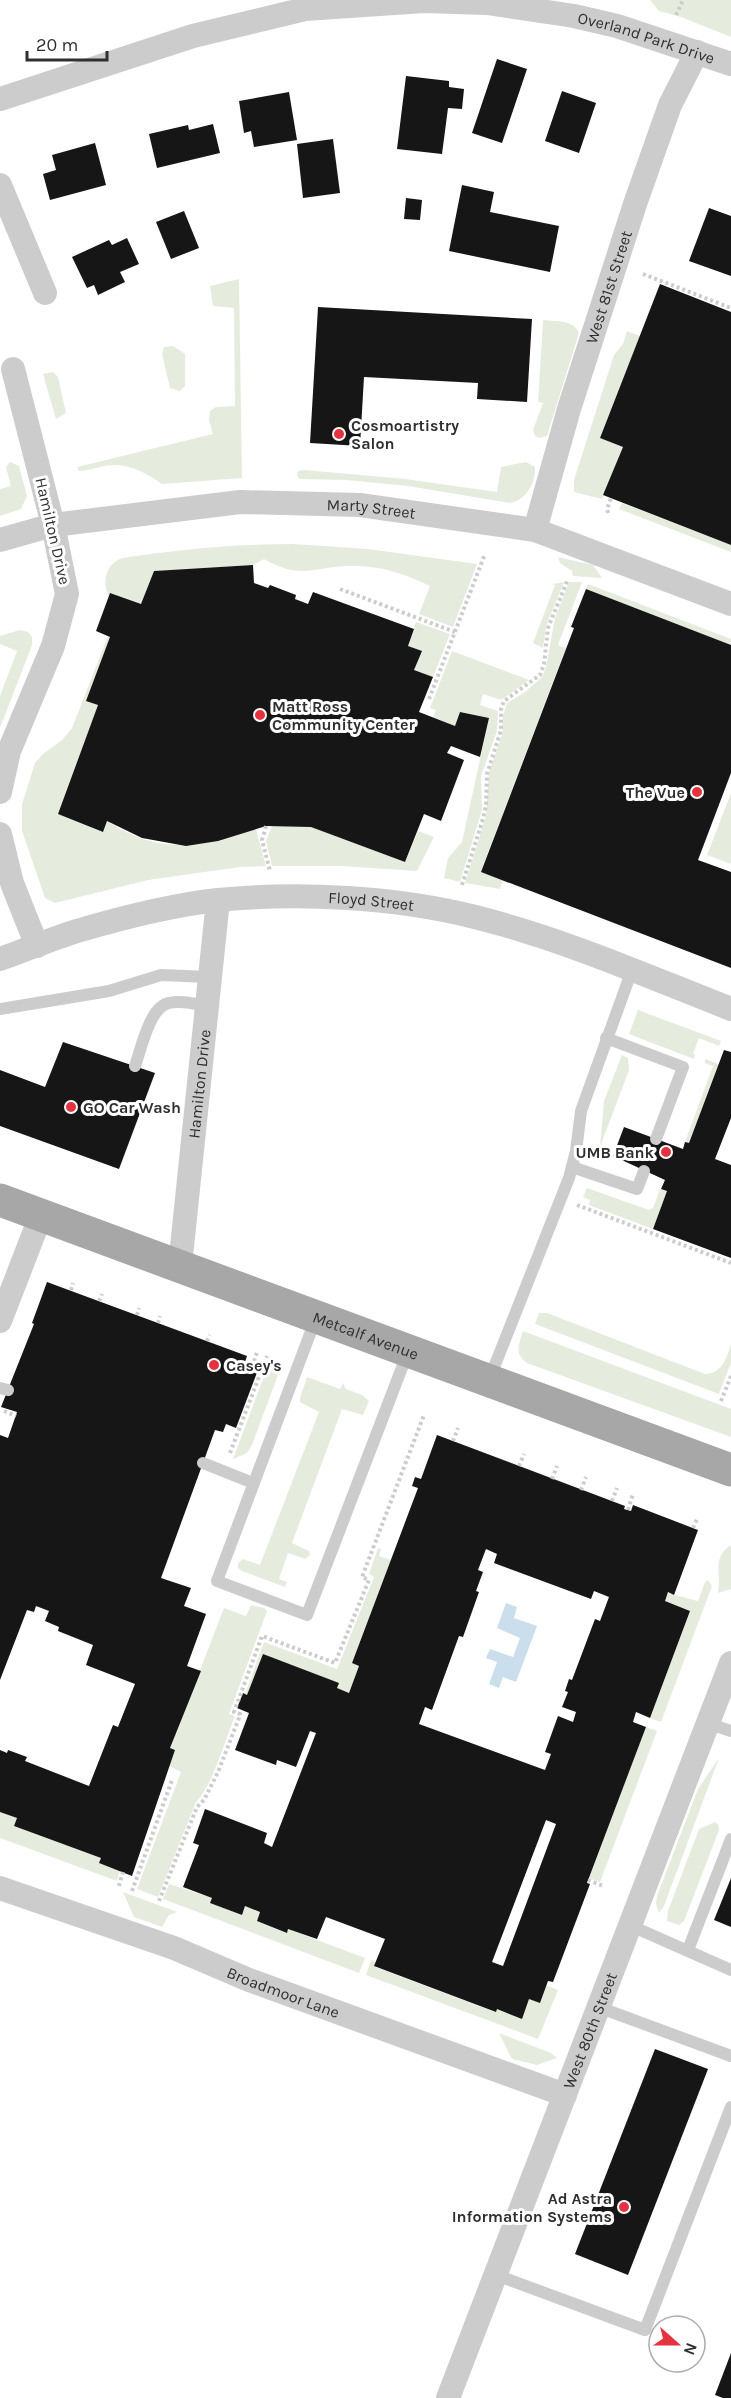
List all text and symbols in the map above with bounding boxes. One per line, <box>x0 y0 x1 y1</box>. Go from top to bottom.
street label: Overland Park Drive <box>576 8 717 67</box>
scale bar <box>27 24 106 62</box>
text: 20 m <box>36 34 78 56</box>
street label: West 81st Street <box>581 228 635 346</box>
place label: Cosmoartistry Salon <box>351 416 459 453</box>
marker: Cosmoartistry Salon <box>332 427 346 441</box>
street label: Hamilton Drive <box>31 476 75 586</box>
street label: Marty Street <box>327 495 417 522</box>
place label: Matt Ross Community Center <box>272 697 416 734</box>
marker: Matt Ross Community Center <box>253 708 267 722</box>
place label: The Vue <box>626 783 685 802</box>
marker: The Vue <box>690 785 704 799</box>
street label: Floyd Street <box>328 888 416 914</box>
street label: Hamilton Drive <box>184 1029 214 1139</box>
place label: GO Car Wash <box>83 1098 181 1117</box>
marker: GO Car Wash <box>64 1100 78 1114</box>
place label: UMB Bank <box>575 1143 655 1162</box>
marker: UMB Bank <box>659 1145 673 1159</box>
street label: Metcalf Avenue <box>310 1307 421 1363</box>
place label: Casey's <box>226 1356 282 1375</box>
marker: Casey's <box>207 1358 221 1372</box>
street label: Broadmoor Lane <box>224 1962 342 2022</box>
street label: West 80th Street <box>559 1969 621 2091</box>
place label: Ad Astra Information Systems <box>452 2189 612 2226</box>
marker: Ad Astra Information Systems <box>617 2200 631 2214</box>
north arrow <box>647 2314 707 2374</box>
text: N <box>680 2340 701 2358</box>

